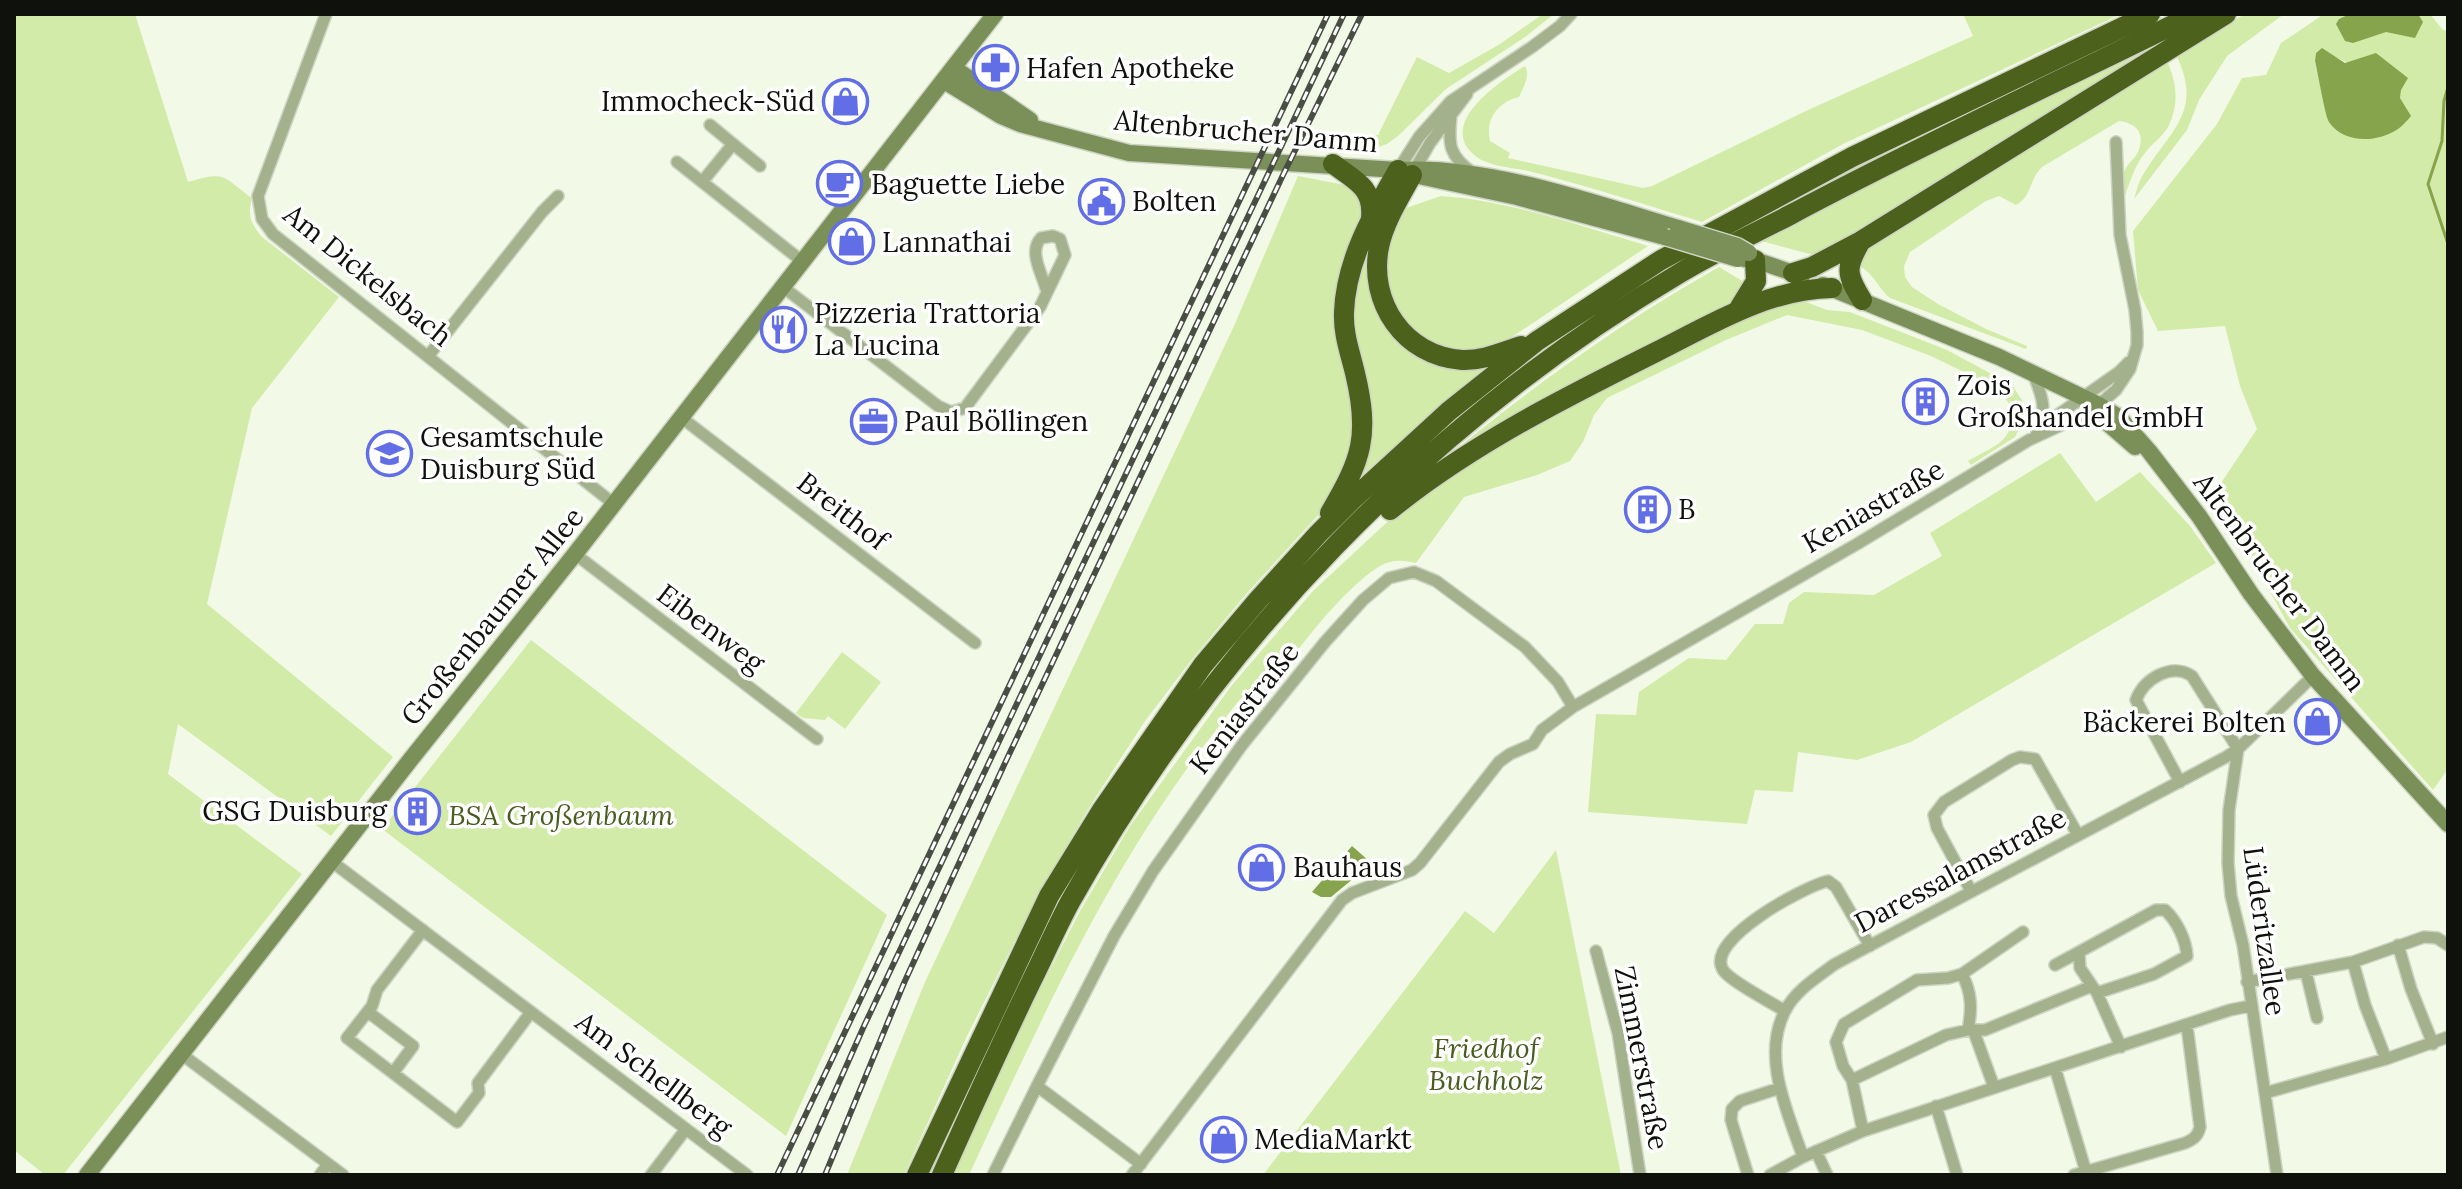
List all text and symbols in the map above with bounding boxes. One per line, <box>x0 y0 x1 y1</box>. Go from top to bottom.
pharmacy icon: Hafen Apotheke <box>971 44 1019 92</box>
place label: Hafen Apotheke <box>1026 50 1234 86</box>
shop icon: Immocheck-Süd <box>822 77 870 125</box>
place label: Immocheck-Süd <box>601 83 815 119</box>
street label: Altenbrucher Damm <box>1112 101 1379 160</box>
cafe icon: Baguette Liebe <box>816 160 864 208</box>
place label: Baguette Liebe <box>871 166 1065 202</box>
public building icon: Bolten <box>1077 177 1125 225</box>
place label: Bolten <box>1132 183 1216 219</box>
street label: Am Dickelsbach <box>276 195 460 354</box>
shop icon: Lannathai <box>827 218 875 266</box>
place label: Lannathai <box>882 224 1011 260</box>
place label: Pizzeria Trattoria La Lucina <box>814 295 1041 363</box>
restaurant icon: Pizzeria Trattoria La Lucina <box>759 305 807 353</box>
place label: Zois Großhandel GmbH <box>1957 367 2204 435</box>
building icon: Zois Großhandel GmbH <box>1902 377 1950 425</box>
office icon: Paul Böllingen <box>849 397 897 445</box>
place label: Paul Böllingen <box>904 403 1088 439</box>
place label: Gesamtschule Duisburg Süd <box>420 419 604 487</box>
school or university icon: Gesamtschule Duisburg Süd <box>365 429 413 477</box>
street label: Keniastraße <box>1796 451 1950 561</box>
street label: Breithof <box>790 464 898 559</box>
street label: Altenbrucher Damm <box>2185 465 2374 699</box>
building icon: B <box>1623 485 1671 533</box>
place label: B <box>1678 491 1695 527</box>
street label: Großenbaumer Allee <box>393 499 591 733</box>
street label: Eibenweg <box>650 576 773 681</box>
street label: Keniastraße <box>1181 635 1307 781</box>
shop icon: Bäckerei Bolten <box>2293 698 2341 746</box>
place label: Bäckerei Bolten <box>2082 704 2286 740</box>
building icon: GSG Duisburg <box>394 787 442 835</box>
place label: GSG Duisburg <box>202 793 388 829</box>
park label: BSA Großenbaum <box>448 797 674 833</box>
street label: Daressalamstraße <box>1848 799 2072 941</box>
shop icon: Bauhaus <box>1238 843 1286 891</box>
street label: Lüderitzallee <box>2235 844 2295 1018</box>
place label: Bauhaus <box>1293 849 1402 885</box>
street label: Zimmerstraße <box>1607 963 1677 1153</box>
street label: Am Schellberg <box>568 1003 740 1145</box>
park label: Friedhof Buchholz <box>1429 1030 1543 1098</box>
shop icon: MediaMarkt <box>1199 1115 1247 1163</box>
place label: MediaMarkt <box>1254 1121 1412 1157</box>

